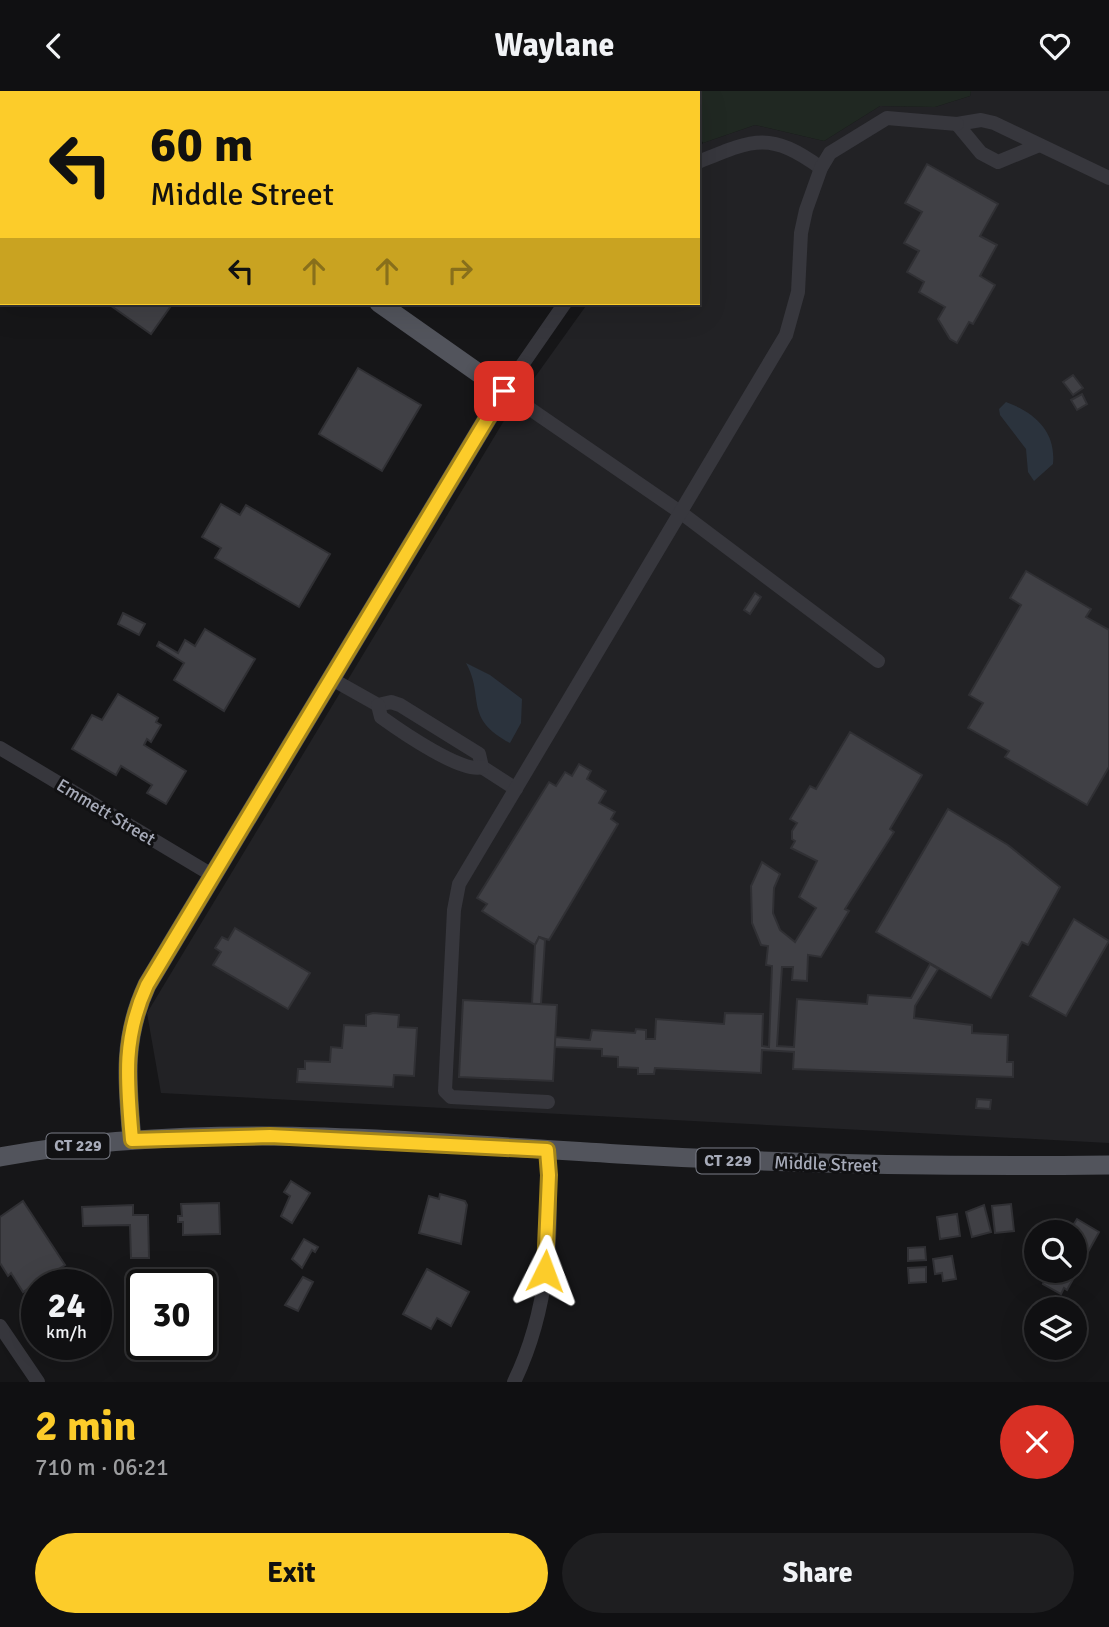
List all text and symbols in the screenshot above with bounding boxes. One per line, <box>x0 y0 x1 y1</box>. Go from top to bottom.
text: Waylane <box>495 26 614 65</box>
icon: back <box>35 27 73 65</box>
icon: heart <box>1036 27 1074 65</box>
text: 60 m <box>150 115 253 175</box>
icon: left <box>35 119 126 210</box>
text: Middle Street <box>150 175 334 214</box>
icon: left <box>222 252 260 290</box>
icon: ahead <box>295 252 333 290</box>
icon: ahead <box>368 252 406 290</box>
icon: right <box>441 252 479 290</box>
pin <box>474 361 534 421</box>
icon: arrive <box>485 372 523 410</box>
street label: Emmett Street <box>53 774 159 850</box>
road number: CT 229 <box>46 1133 110 1159</box>
road number: CT 229 <box>696 1149 760 1173</box>
street label: Middle Street <box>774 1151 878 1177</box>
map controls <box>1024 1220 1087 1360</box>
button: search <box>1024 1220 1087 1283</box>
position arrow <box>508 1234 582 1308</box>
speed limit sign: 30 <box>126 1269 217 1360</box>
text: 24 <box>48 1284 85 1327</box>
button: layers <box>1024 1297 1087 1360</box>
text: km/h <box>46 1321 87 1343</box>
text: 2 min <box>35 1401 136 1452</box>
button: close <box>1000 1405 1074 1479</box>
text: 710 m · 06:21 <box>35 1453 169 1482</box>
button: Exit <box>35 1533 548 1613</box>
button: Share <box>562 1533 1074 1613</box>

